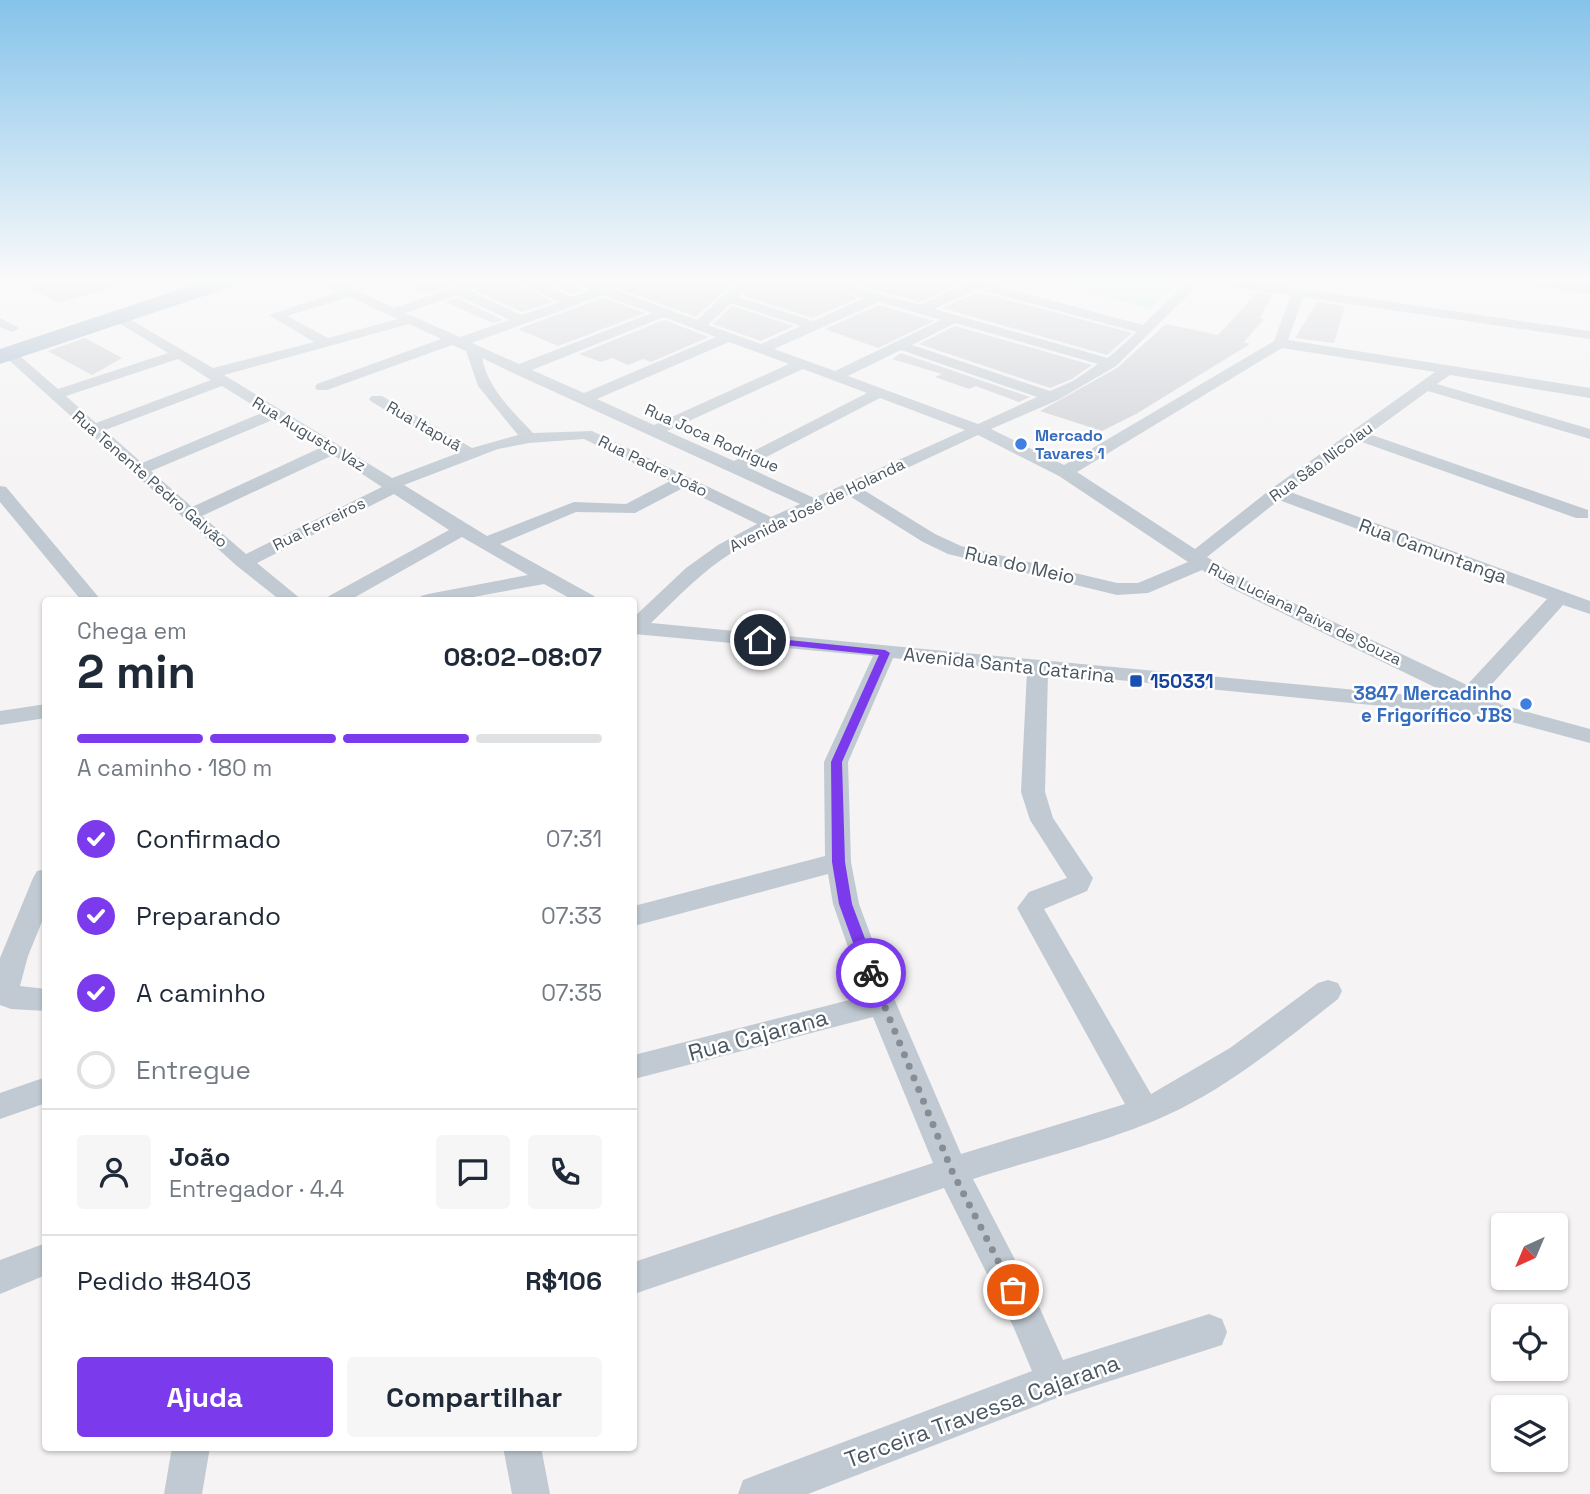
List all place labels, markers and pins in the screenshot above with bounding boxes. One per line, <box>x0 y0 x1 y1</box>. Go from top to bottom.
place label: Mercado Tavares 1 <box>1035 425 1105 464</box>
marker: Mercado Tavares 1 <box>1013 436 1029 452</box>
pin <box>730 610 790 670</box>
place label: 150331 <box>1150 669 1214 694</box>
marker: 150331 <box>1128 673 1144 689</box>
place label: 3847 Mercadinho e Frigorífico JBS <box>1353 681 1512 728</box>
marker: 3847 Mercadinho e Frigorífico JBS <box>1518 696 1534 712</box>
pin <box>983 1260 1043 1320</box>

